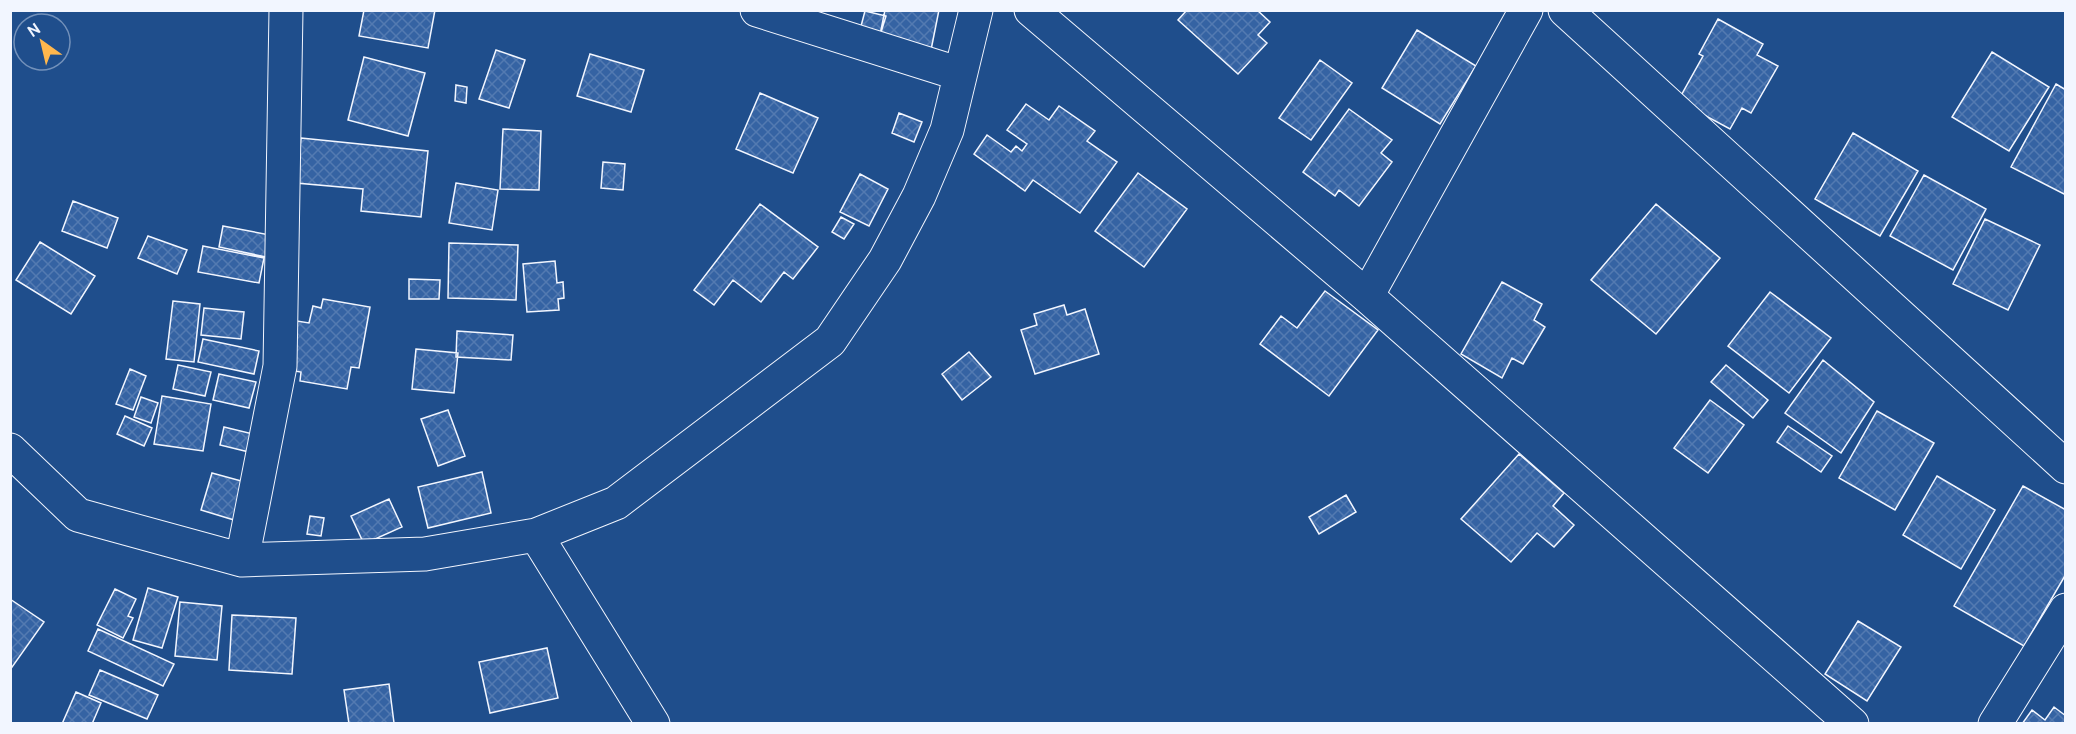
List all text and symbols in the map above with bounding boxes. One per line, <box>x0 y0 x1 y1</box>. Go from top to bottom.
north arrow <box>12 12 72 72</box>
text: N <box>24 19 44 41</box>

